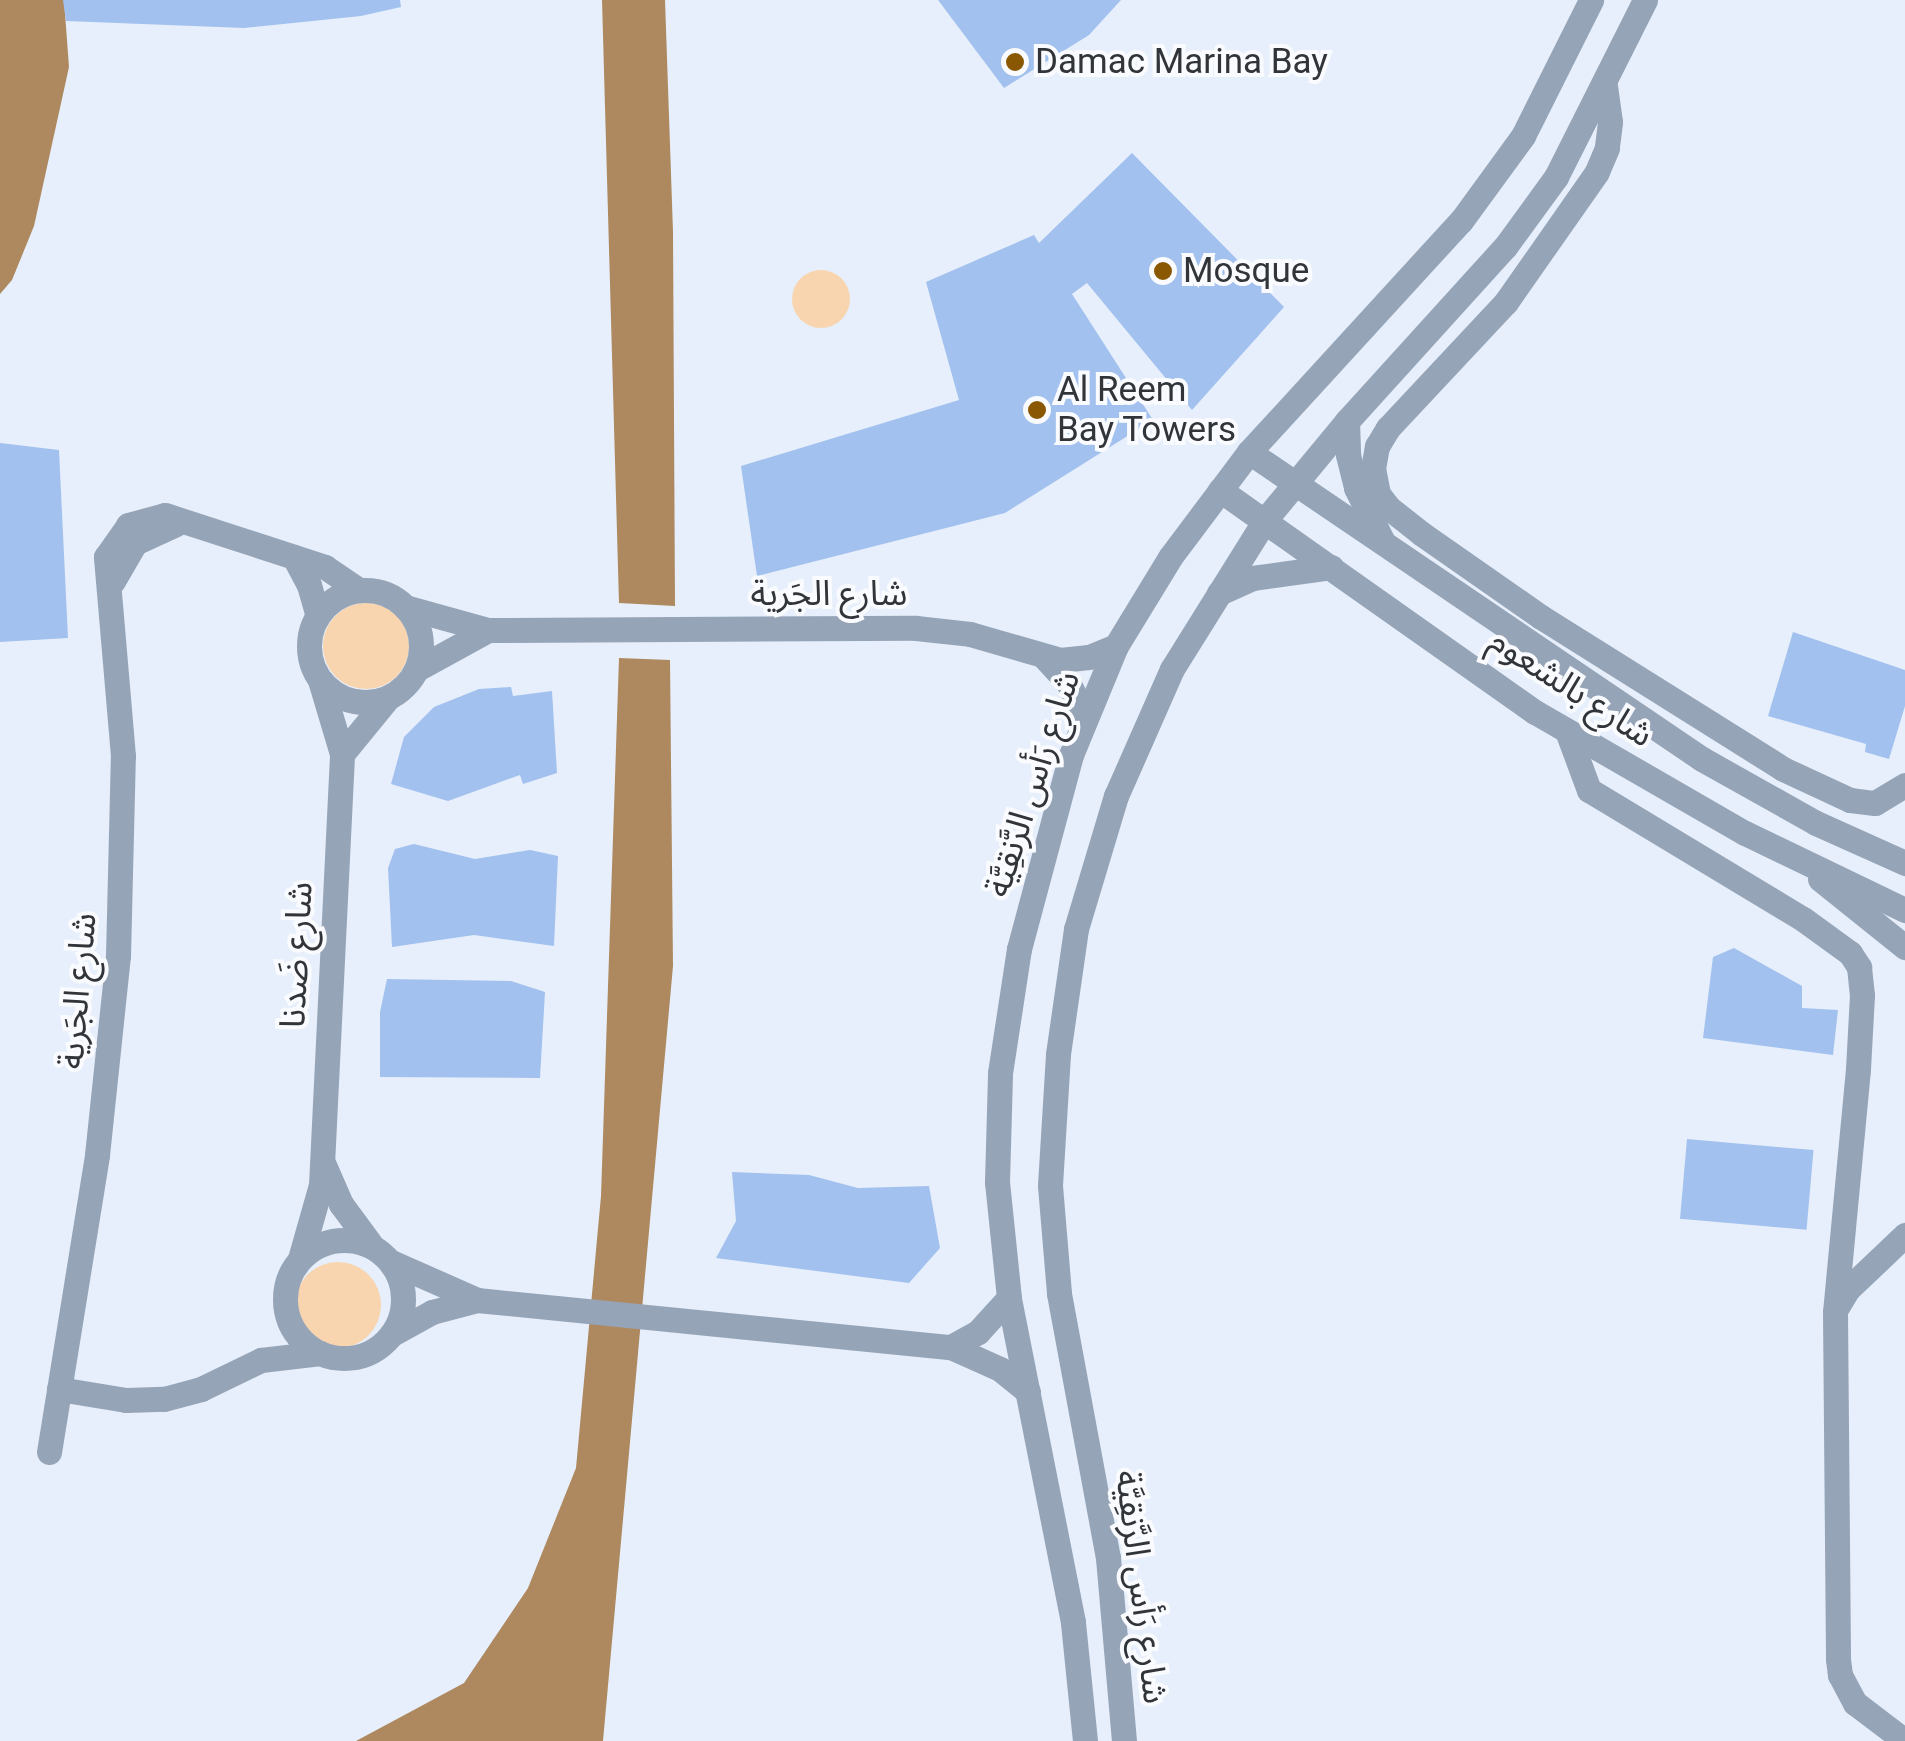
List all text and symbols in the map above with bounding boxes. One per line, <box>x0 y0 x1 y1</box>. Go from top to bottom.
place label: Damac Marina Bay <box>1035 41 1328 83</box>
marker: Damac Marina Bay <box>1004 51 1026 73</box>
place label: Mosque <box>1183 250 1309 292</box>
marker: Mosque <box>1152 260 1174 282</box>
place label: Al Reem Bay Towers <box>1057 369 1237 451</box>
marker: Al Reem Bay Towers <box>1026 399 1048 421</box>
street label: شارع الجَرية <box>751 573 907 615</box>
street label: شارع بالشعوم <box>1481 619 1661 757</box>
street label: شارع رَأس الرَّنقِيَّة <box>977 666 1089 902</box>
street label: شارع ضَدنا <box>272 881 322 1029</box>
street label: شارع الجَرية <box>50 911 106 1071</box>
street label: شارع رَأس الرَّنقِيَّة <box>1106 1468 1176 1706</box>

